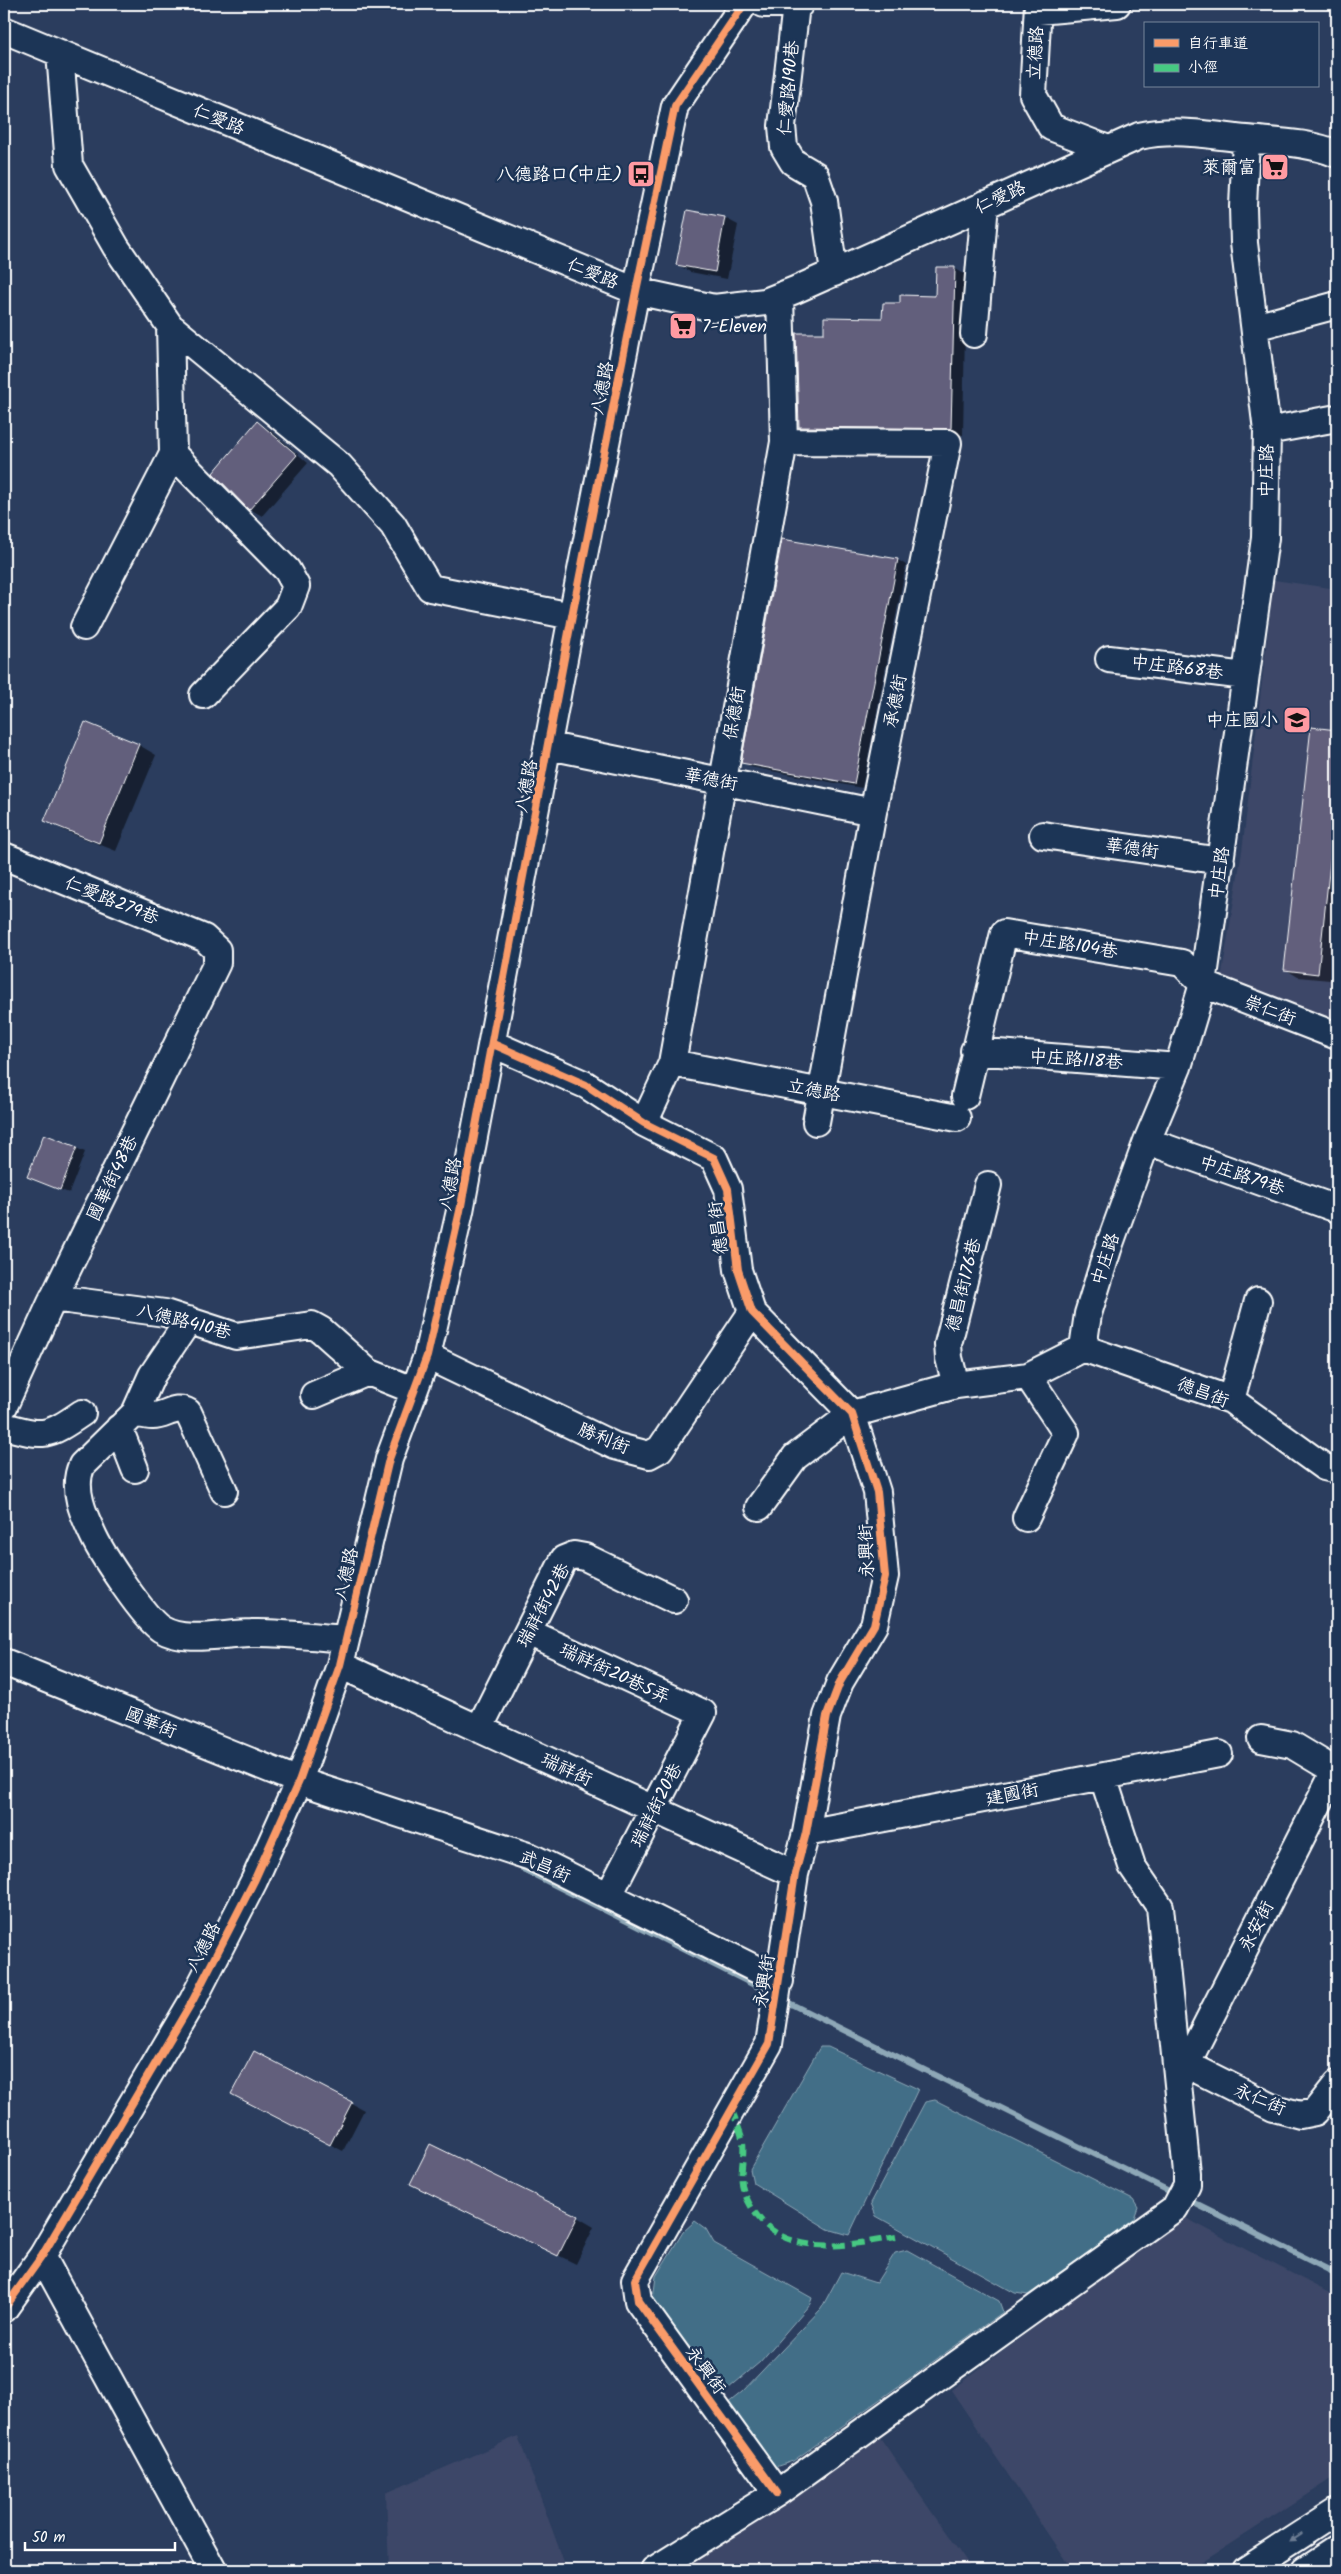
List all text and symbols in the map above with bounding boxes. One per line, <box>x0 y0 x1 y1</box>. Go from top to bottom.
legend <box>1144 22 1318 88</box>
street label: 立德路 <box>1021 25 1052 81</box>
text: 自行車道 <box>1188 32 1248 56</box>
street label: 仁愛路190巷 <box>771 39 808 137</box>
text: 小徑 <box>1188 56 1218 80</box>
street label: 仁愛路 <box>188 97 249 144</box>
supermarket icon: 萊爾富 <box>1260 152 1290 182</box>
place label: 萊爾富 <box>1202 154 1256 183</box>
bus stop icon: 八德路口(中庄) <box>626 159 656 189</box>
place label: 八德路口(中庄) <box>496 161 622 190</box>
street label: 仁愛路 <box>970 174 1031 223</box>
street label: 仁愛路 <box>562 251 623 298</box>
supermarket icon: 7-Eleven <box>668 311 698 341</box>
place label: 7-Eleven <box>702 313 767 342</box>
street label: 八德路 <box>584 359 623 418</box>
street label: 中庄路 <box>1253 444 1282 498</box>
street label: 中庄路68巷 <box>1129 648 1225 689</box>
street label: 承德街 <box>877 672 916 731</box>
street label: 保德街 <box>717 684 754 742</box>
school or university icon: 中庄國小 <box>1282 705 1312 735</box>
place label: 中庄國小 <box>1206 707 1278 736</box>
street label: 八德路 <box>508 757 547 816</box>
street label: 華德街 <box>681 761 740 800</box>
street label: 華德街 <box>1103 831 1161 868</box>
street label: 中庄路 <box>1202 844 1239 902</box>
street label: 仁愛路279巷 <box>60 869 163 933</box>
street label: 中庄路104巷 <box>1020 924 1120 967</box>
street label: 崇仁街 <box>1239 988 1300 1035</box>
street label: 中庄路118巷 <box>1028 1043 1124 1078</box>
street label: 立德路 <box>784 1072 843 1111</box>
street label: 國華街48巷 <box>80 1131 147 1227</box>
street label: 中庄路79巷 <box>1195 1148 1288 1205</box>
street label: 八德路 <box>432 1155 471 1214</box>
street label: 德昌街 <box>702 1199 737 1256</box>
street label: 中庄路 <box>1084 1229 1129 1290</box>
street label: 德昌街176巷 <box>939 1235 990 1335</box>
street label: 八德路410巷 <box>133 1297 234 1348</box>
street label: 德昌街 <box>1172 1370 1233 1417</box>
street label: 勝利街 <box>573 1416 634 1463</box>
street label: 永興街 <box>852 1523 883 1578</box>
street label: 八德路 <box>327 1545 368 1604</box>
street label: 瑞祥街42巷 <box>510 1558 579 1653</box>
street label: 瑞祥街20巷5弄 <box>554 1636 674 1713</box>
street label: 國華街 <box>120 1700 181 1747</box>
street label: 瑞祥街 <box>536 1746 597 1795</box>
street label: 瑞祥街20巷 <box>624 1758 691 1853</box>
street label: 建國街 <box>983 1776 1042 1815</box>
street label: 武昌街 <box>514 1843 575 1892</box>
street label: 永安街 <box>1232 1896 1283 1957</box>
street label: 八德路 <box>179 1917 230 1978</box>
street label: 永興街 <box>747 1952 784 2010</box>
street label: 永仁街 <box>1229 2076 1290 2124</box>
street label: 永興街 <box>677 2341 732 2401</box>
scale bar <box>25 2519 175 2551</box>
text: 50 m <box>32 2526 66 2550</box>
one-way arrow <box>1290 2533 1303 2543</box>

